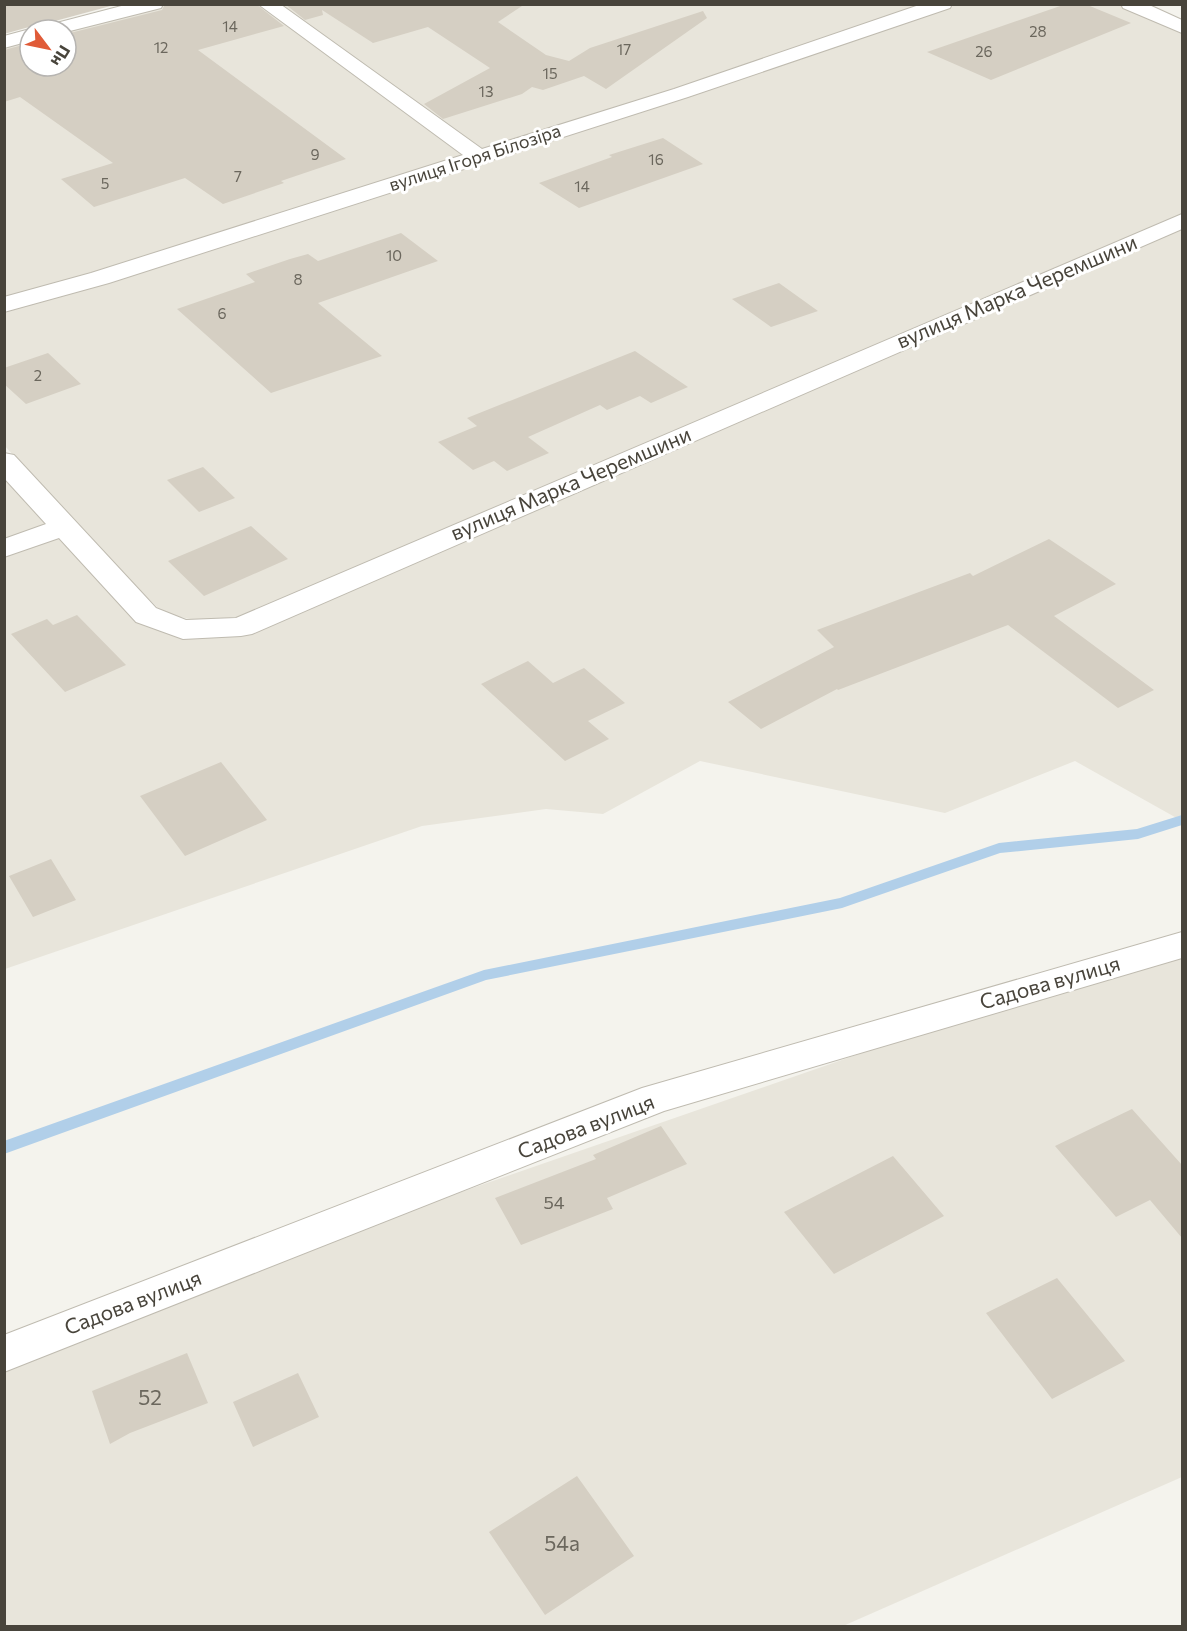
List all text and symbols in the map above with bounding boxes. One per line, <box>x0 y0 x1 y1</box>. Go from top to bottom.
house number: 14 <box>222 17 238 35</box>
north arrow <box>18 18 78 78</box>
house number: 28 <box>1029 22 1047 40</box>
house number: 12 <box>154 38 168 56</box>
house number: 17 <box>617 40 631 58</box>
text: Пн <box>47 42 75 70</box>
house number: 26 <box>975 42 993 60</box>
house number: 15 <box>542 64 558 82</box>
house number: 13 <box>479 82 493 100</box>
street label: вулиця Ігоря Білозіра <box>386 119 563 195</box>
house number: 9 <box>310 145 320 163</box>
house number: 16 <box>648 150 664 168</box>
house number: 7 <box>234 167 242 185</box>
house number: 5 <box>101 174 109 192</box>
house number: 14 <box>574 177 590 195</box>
street label: вулиця Марка Черемшини <box>892 229 1140 353</box>
house number: 10 <box>386 246 402 264</box>
house number: 8 <box>293 270 303 288</box>
house number: 6 <box>217 304 227 322</box>
house number: 2 <box>34 366 42 384</box>
street label: вулиця Марка Черемшини <box>446 421 694 545</box>
street label: Садова вулиця <box>977 950 1123 1014</box>
street label: Садова вулиця <box>513 1088 658 1163</box>
house number: 54 <box>543 1191 565 1213</box>
street label: Садова вулиця <box>60 1264 205 1339</box>
house number: 52 <box>138 1384 162 1409</box>
house number: 54а <box>544 1530 580 1555</box>

